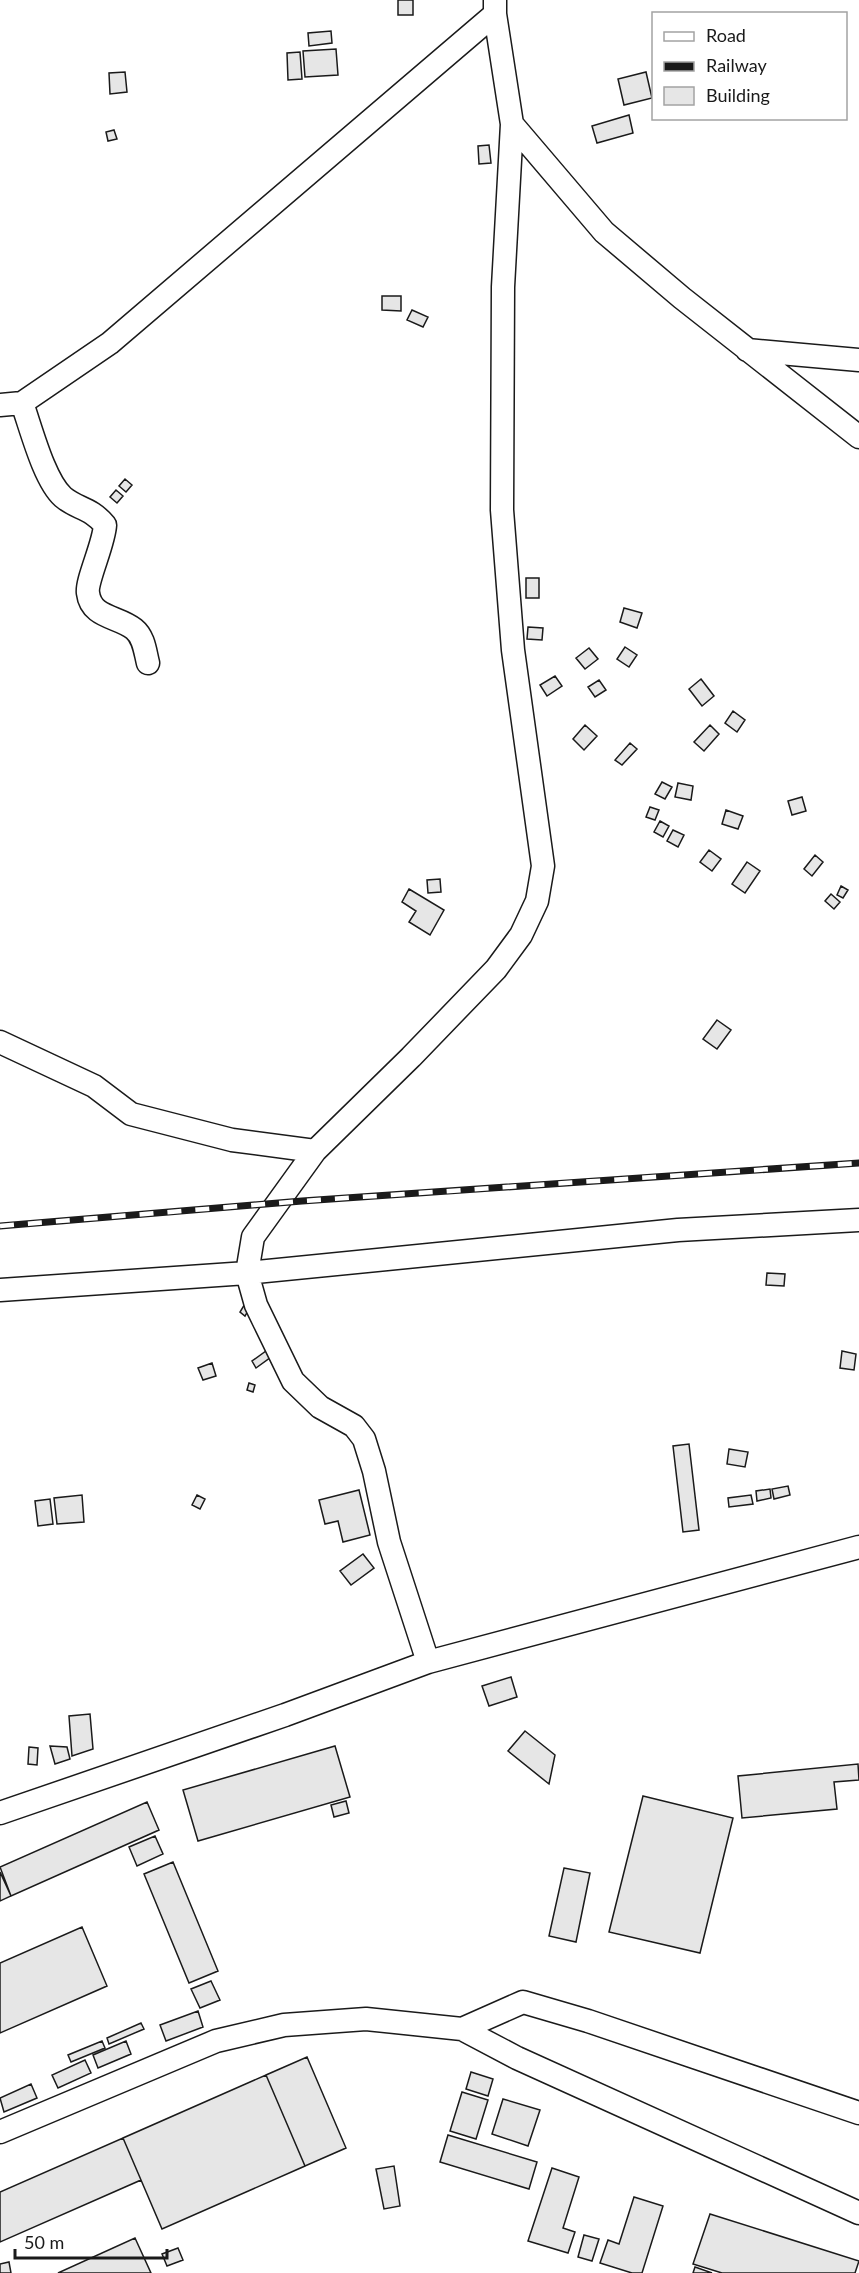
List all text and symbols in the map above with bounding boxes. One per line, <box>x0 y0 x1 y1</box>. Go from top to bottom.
legend <box>652 12 847 120</box>
text: Road <box>706 24 746 46</box>
text: Railway <box>706 54 767 76</box>
text: Building <box>706 84 770 106</box>
scale bar <box>15 2222 166 2260</box>
text: 50 m <box>24 2231 64 2253</box>

